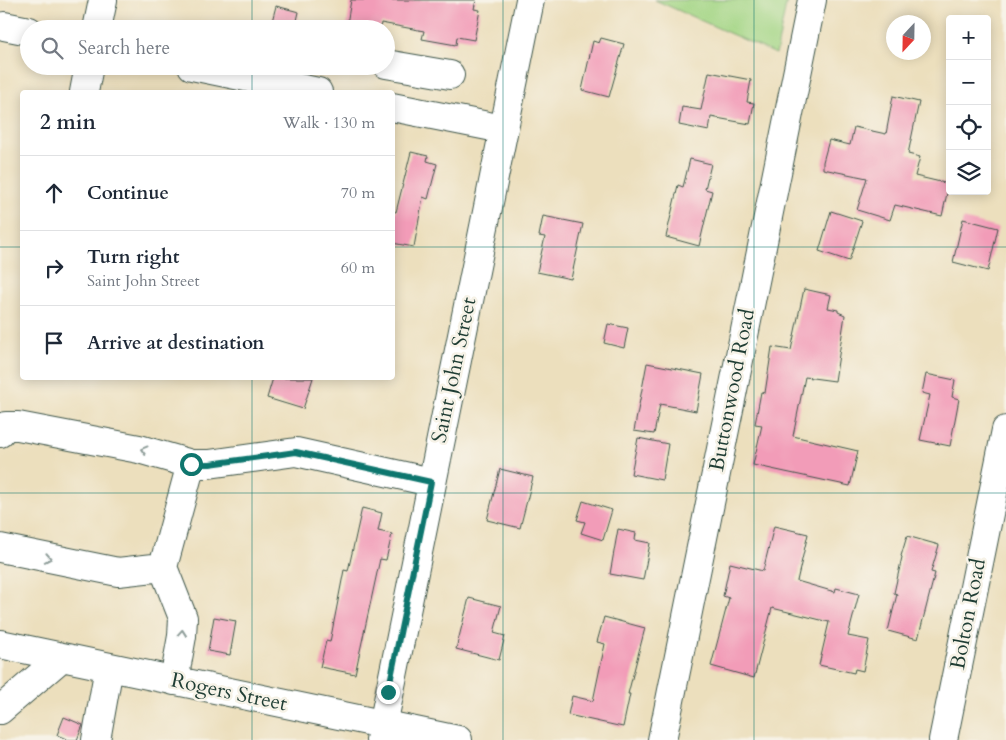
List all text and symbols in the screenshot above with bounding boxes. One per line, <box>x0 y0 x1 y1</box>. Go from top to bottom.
north arrow <box>886 15 931 60</box>
map controls <box>946 15 991 195</box>
button: + <box>946 15 991 60</box>
search box <box>20 20 395 75</box>
icon: search <box>38 34 66 62</box>
text: Search here <box>78 35 170 61</box>
button: − <box>946 60 991 105</box>
button: locate <box>946 105 991 150</box>
text: 2 min <box>40 108 96 137</box>
text: Walk · 130 m <box>283 112 375 134</box>
button: layers <box>946 150 991 195</box>
icon: ahead <box>40 179 68 207</box>
text: Continue <box>87 180 169 206</box>
text: 70 m <box>341 182 375 204</box>
text: Turn right <box>87 244 179 270</box>
icon: right <box>40 254 68 282</box>
text: 60 m <box>341 257 375 279</box>
text: Saint John Street <box>87 270 200 292</box>
street label: Saint John Street <box>424 294 484 445</box>
street label: Buttonwood Road <box>702 306 762 474</box>
icon: arrive <box>40 329 68 357</box>
text: Arrive at destination <box>87 330 264 356</box>
one-way arrow <box>140 446 149 456</box>
route start <box>180 453 203 476</box>
one-way arrow <box>43 552 52 563</box>
street label: Bolton Road <box>943 556 993 672</box>
one-way arrow <box>176 629 187 637</box>
street label: Rogers Street <box>168 666 290 719</box>
route end <box>377 681 400 704</box>

